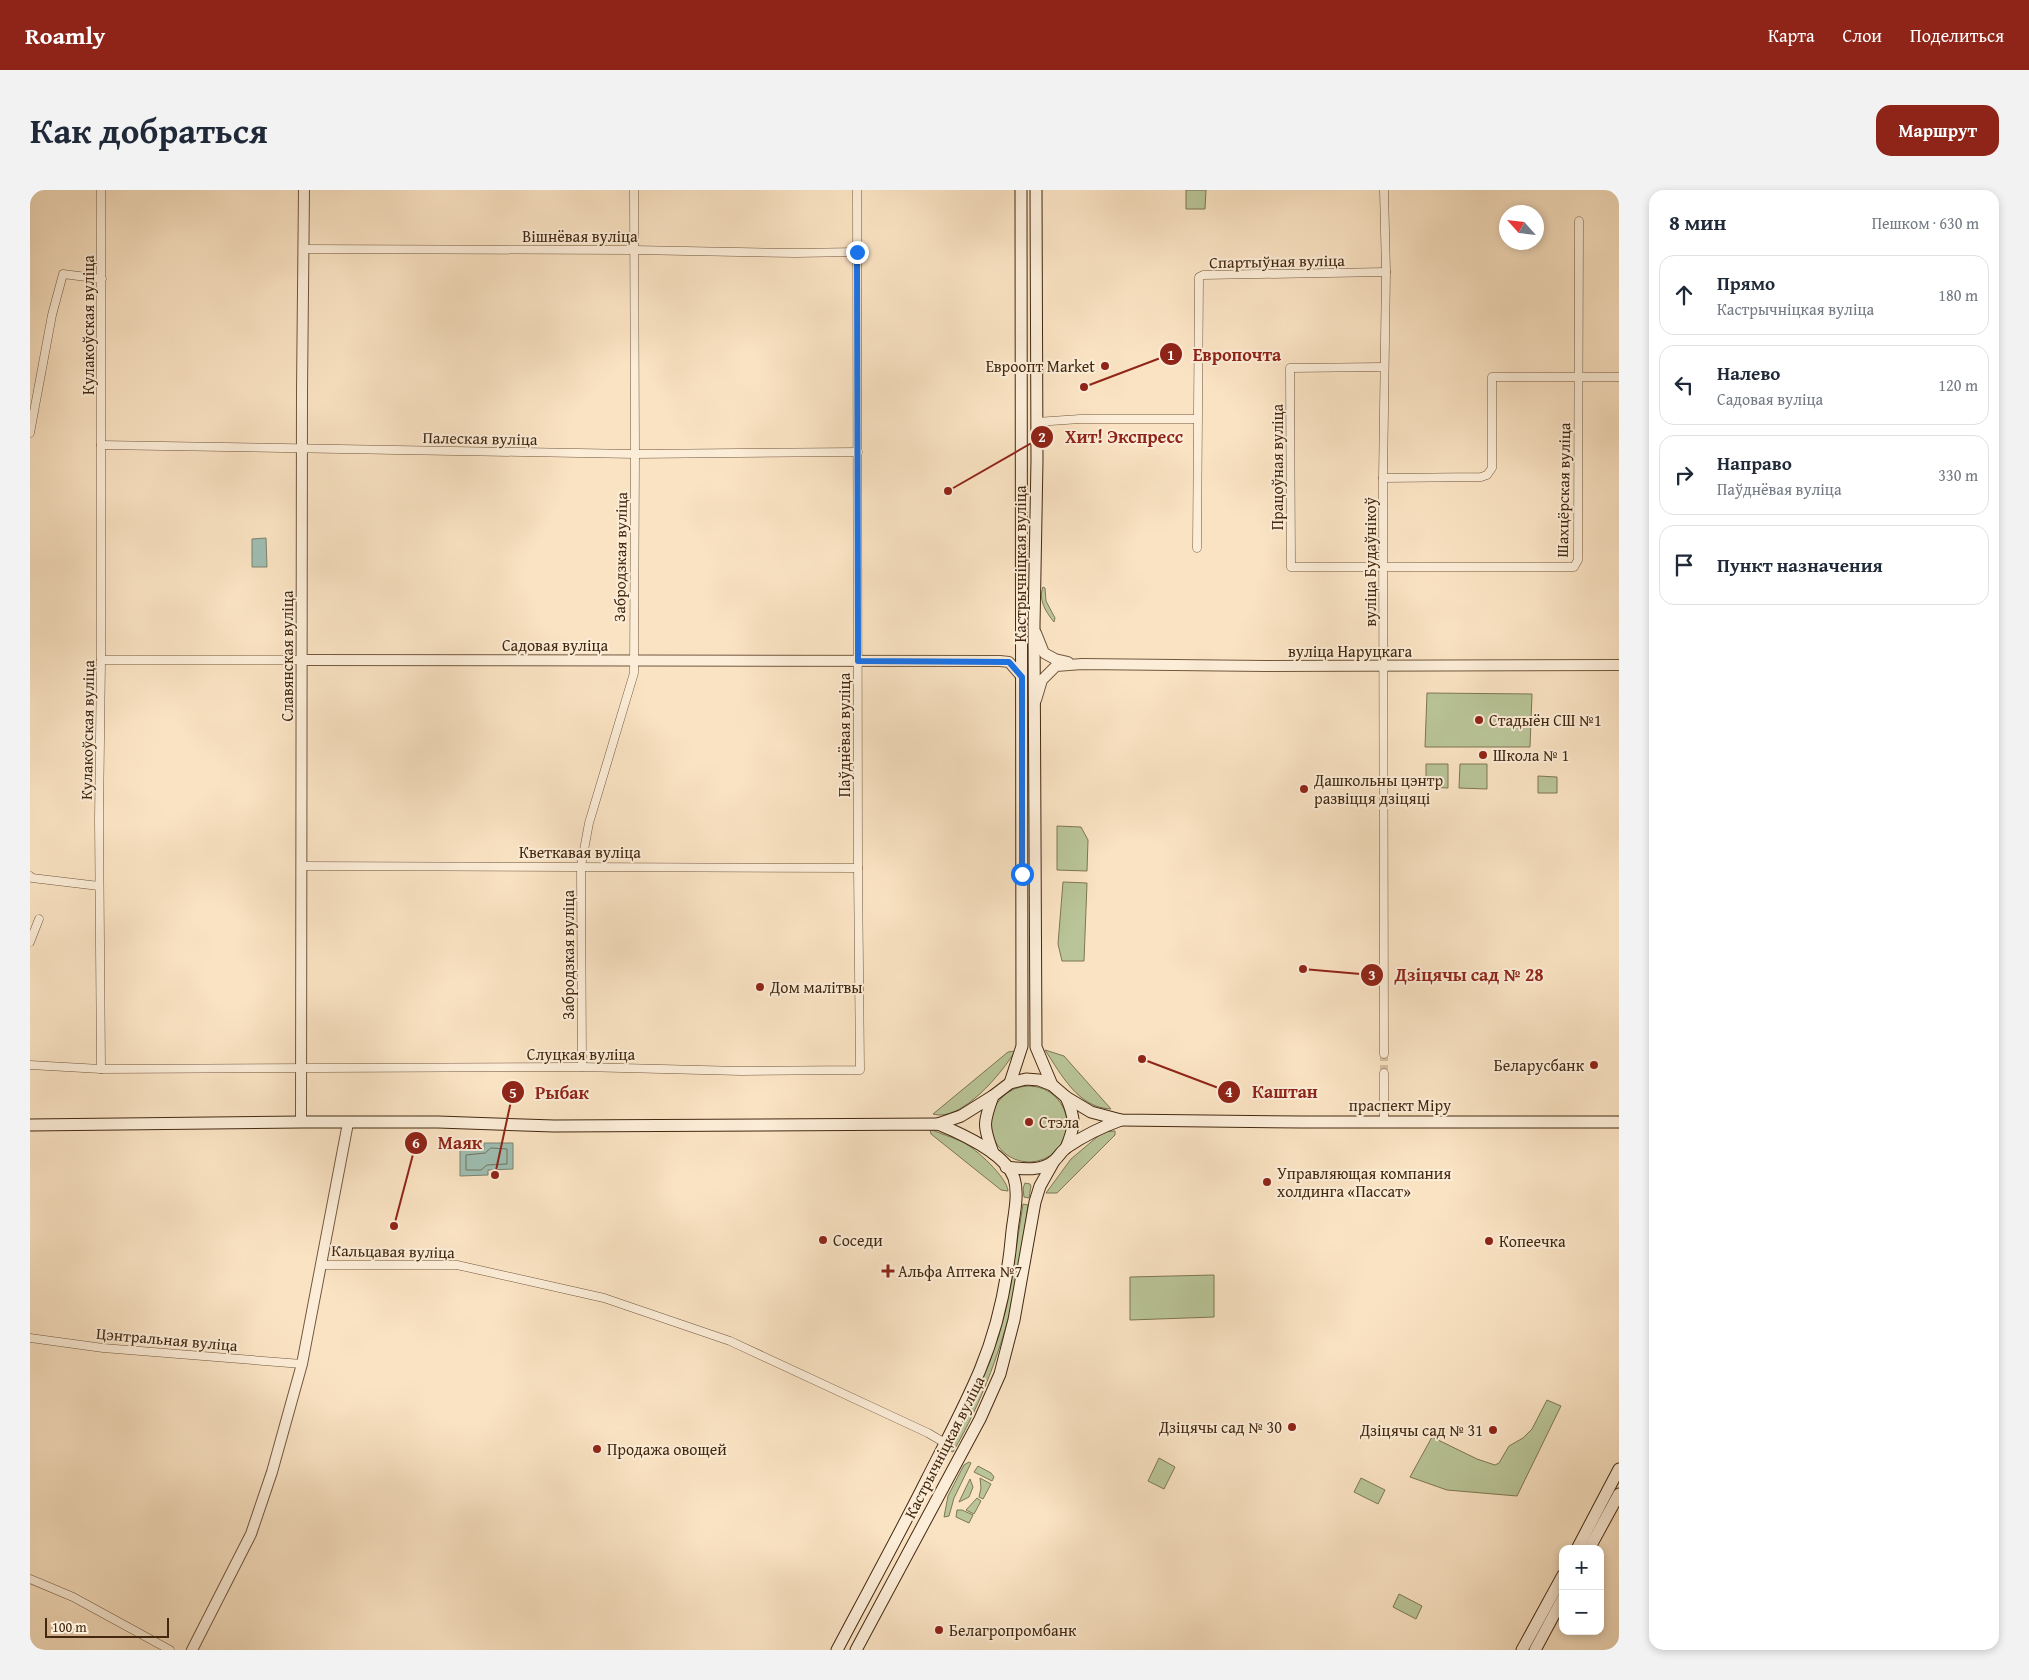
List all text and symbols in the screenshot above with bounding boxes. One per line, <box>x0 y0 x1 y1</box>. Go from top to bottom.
text: Roamly <box>25 18 105 53</box>
text: Карта <box>1768 22 1815 49</box>
text: Слои <box>1843 22 1882 49</box>
text: Поделиться <box>1910 22 2004 49</box>
text: Как добраться <box>30 105 268 156</box>
button: Маршрут <box>1876 105 1999 156</box>
north arrow <box>1499 205 1544 250</box>
text: 8 мин <box>1669 207 1726 238</box>
text: Пешком · 630 m <box>1872 211 1979 235</box>
street label: Вішнёвая вуліца <box>522 224 638 248</box>
route end <box>846 241 869 264</box>
street label: Спартыўная вуліца <box>1209 248 1345 274</box>
street label: Кулакоўская вуліца <box>76 255 100 395</box>
text: Прямо <box>1717 269 1775 297</box>
icon: ahead <box>1670 281 1698 309</box>
text: 180 m <box>1938 283 1978 307</box>
text: Кастрычніцкая вуліца <box>1717 297 1874 321</box>
callout: Европочта <box>1158 338 1292 371</box>
text: Европочта <box>1193 341 1282 368</box>
text: 1 <box>1167 344 1175 365</box>
place label: Евроопт Market <box>986 354 1095 378</box>
text: Налево <box>1717 359 1780 387</box>
marker: Евроопт Market <box>1099 360 1111 372</box>
icon: left <box>1670 371 1698 399</box>
text: 120 m <box>1938 373 1978 397</box>
text: Садовая вуліца <box>1717 387 1823 411</box>
street label: Працоўная вуліца <box>1265 403 1289 530</box>
callout: Хит! Экспресс <box>1030 420 1193 453</box>
street label: Шахцёрская вуліца <box>1550 422 1576 558</box>
text: Хит! Экспресс <box>1065 423 1183 450</box>
street label: Палеская вуліца <box>422 425 538 451</box>
text: 2 <box>1038 426 1046 447</box>
text: Направо <box>1717 449 1792 477</box>
icon: right <box>1670 461 1698 489</box>
text: 330 m <box>1938 463 1978 487</box>
text: Паўднёвая вуліца <box>1717 477 1842 501</box>
street label: Кастрычніцкая вуліца <box>1008 485 1032 643</box>
street label: Забродзкая вуліца <box>607 491 633 622</box>
street label: вуліца Будаўнікоў <box>1358 497 1382 627</box>
icon: arrive <box>1670 551 1698 579</box>
text: Пункт назначения <box>1717 551 1883 579</box>
street label: Славянская вуліца <box>275 590 299 721</box>
street label: Садовая вуліца <box>502 633 608 657</box>
street label: вуліца Наруцкага <box>1288 639 1412 663</box>
street label: Кулакоўская вуліца <box>74 660 100 800</box>
street label: Паўднёвая вуліца <box>832 672 856 797</box>
place label: Стадыён СШ №1 <box>1489 708 1602 732</box>
marker: Стадыён СШ №1 <box>1473 714 1485 726</box>
place label: Школа № 1 <box>1493 743 1569 767</box>
marker: Школа № 1 <box>1477 749 1489 761</box>
place label: Дашкольны цэнтр развіцця дзіцяці <box>1313 768 1443 810</box>
marker: Дашкольны цэнтр развіцця дзіцяці <box>1298 783 1310 795</box>
street label: Кветкавая вуліца <box>519 840 641 864</box>
route start <box>1011 863 1034 886</box>
street label: Забродзкая вуліца <box>556 890 580 1020</box>
callout: Дзіцячы сад № 28 <box>1360 958 1554 991</box>
text: Дзіцячы сад № 28 <box>1393 961 1544 988</box>
text: 3 <box>1368 964 1376 985</box>
place label: Дом малітвы <box>769 975 862 999</box>
marker: Дом малітвы <box>754 981 766 993</box>
street label: Слуцкая вуліца <box>527 1042 636 1066</box>
place label: Беларусбанк <box>1494 1053 1585 1077</box>
marker: Беларусбанк <box>1588 1059 1600 1071</box>
callout: Каштан <box>1217 1075 1327 1108</box>
callout: Рыбак <box>501 1076 599 1109</box>
text: Каштан <box>1252 1078 1318 1105</box>
text: Рыбак <box>535 1079 590 1106</box>
text: 4 <box>1225 1081 1233 1102</box>
text: 5 <box>509 1082 517 1103</box>
street label: праспект Міру <box>1349 1093 1451 1117</box>
place label: Стэла <box>1039 1110 1080 1134</box>
marker: Стэла <box>1023 1116 1035 1128</box>
callout: Маяк <box>403 1127 492 1160</box>
text: Маяк <box>438 1129 483 1156</box>
text: 6 <box>412 1132 420 1153</box>
place label: Управляющая компания холдинга «Пассат» <box>1277 1161 1451 1203</box>
marker: Управляющая компания холдинга «Пассат» <box>1261 1176 1273 1188</box>
place label: Соседи <box>833 1228 883 1252</box>
place label: Копеечка <box>1499 1229 1566 1253</box>
marker: Соседи <box>817 1234 829 1246</box>
marker: Копеечка <box>1483 1235 1495 1247</box>
street label: Кальцавая вуліца <box>331 1238 455 1264</box>
place label: Альфа Аптека №7 <box>898 1259 1023 1283</box>
marker: Альфа Аптека №7 <box>882 1265 894 1277</box>
street label: Цэнтральная вуліца <box>95 1321 239 1357</box>
street label: Кастрычніцкая вуліца <box>898 1371 991 1522</box>
place label: Дзіцячы сад № 30 <box>1158 1415 1282 1439</box>
place label: Дзіцячы сад № 31 <box>1359 1418 1483 1442</box>
marker: Дзіцячы сад № 30 <box>1286 1421 1298 1433</box>
marker: Дзіцячы сад № 31 <box>1487 1424 1499 1436</box>
place label: Продажа овощей <box>607 1437 727 1461</box>
marker: Продажа овощей <box>591 1443 603 1455</box>
map controls <box>1559 1545 1604 1635</box>
button: + <box>1559 1545 1604 1590</box>
button: − <box>1559 1590 1604 1635</box>
scale bar <box>45 1615 169 1638</box>
text: 100 m <box>52 1617 87 1637</box>
place label: Белагропромбанк <box>949 1618 1077 1642</box>
marker: Белагропромбанк <box>933 1624 945 1636</box>

